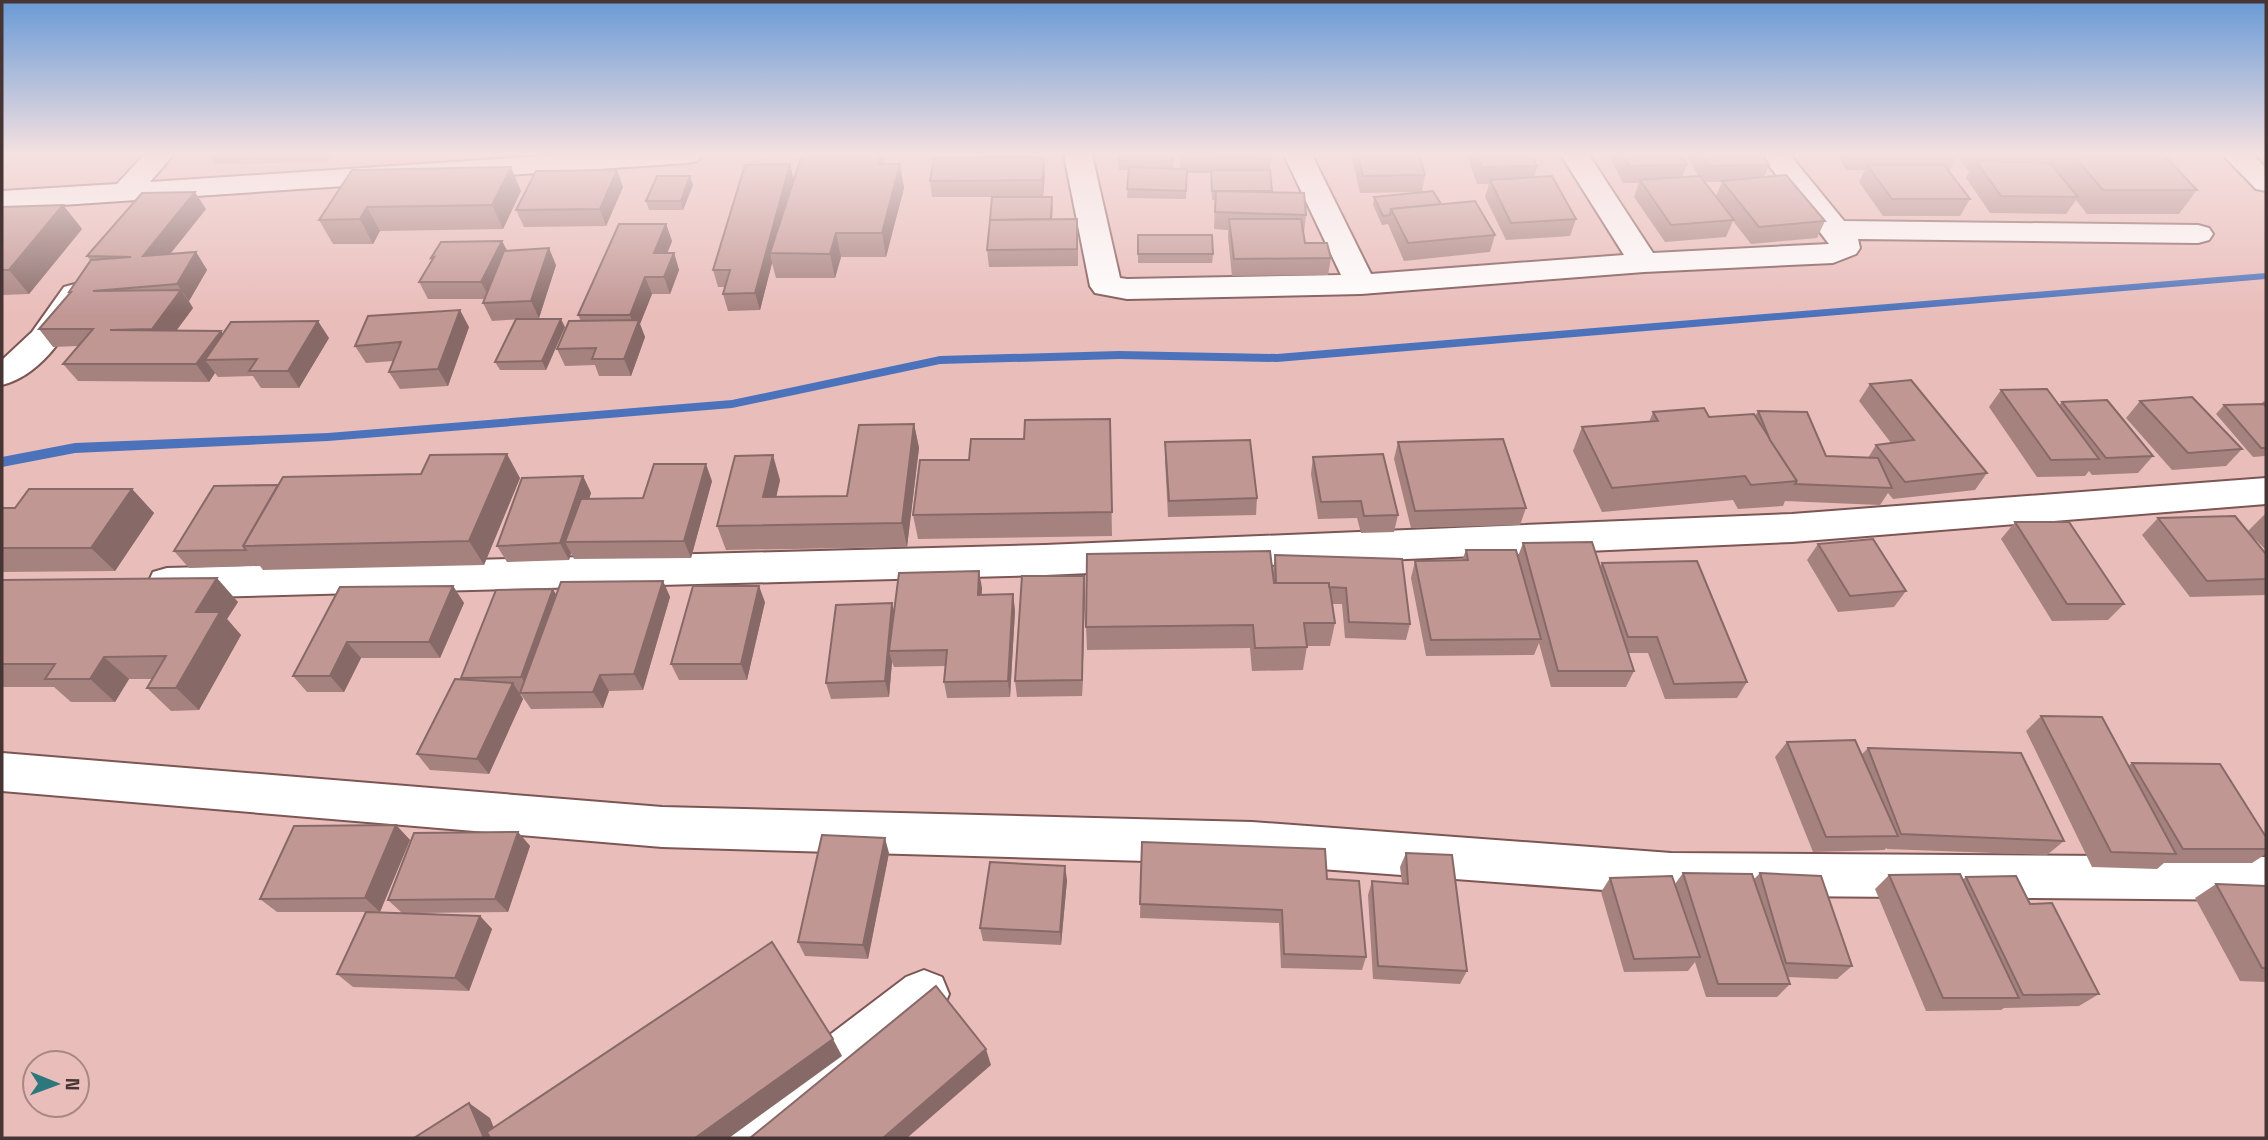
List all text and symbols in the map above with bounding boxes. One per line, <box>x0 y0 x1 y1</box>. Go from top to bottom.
north arrow <box>21 1049 91 1119</box>
text: N <box>60 1078 85 1091</box>

